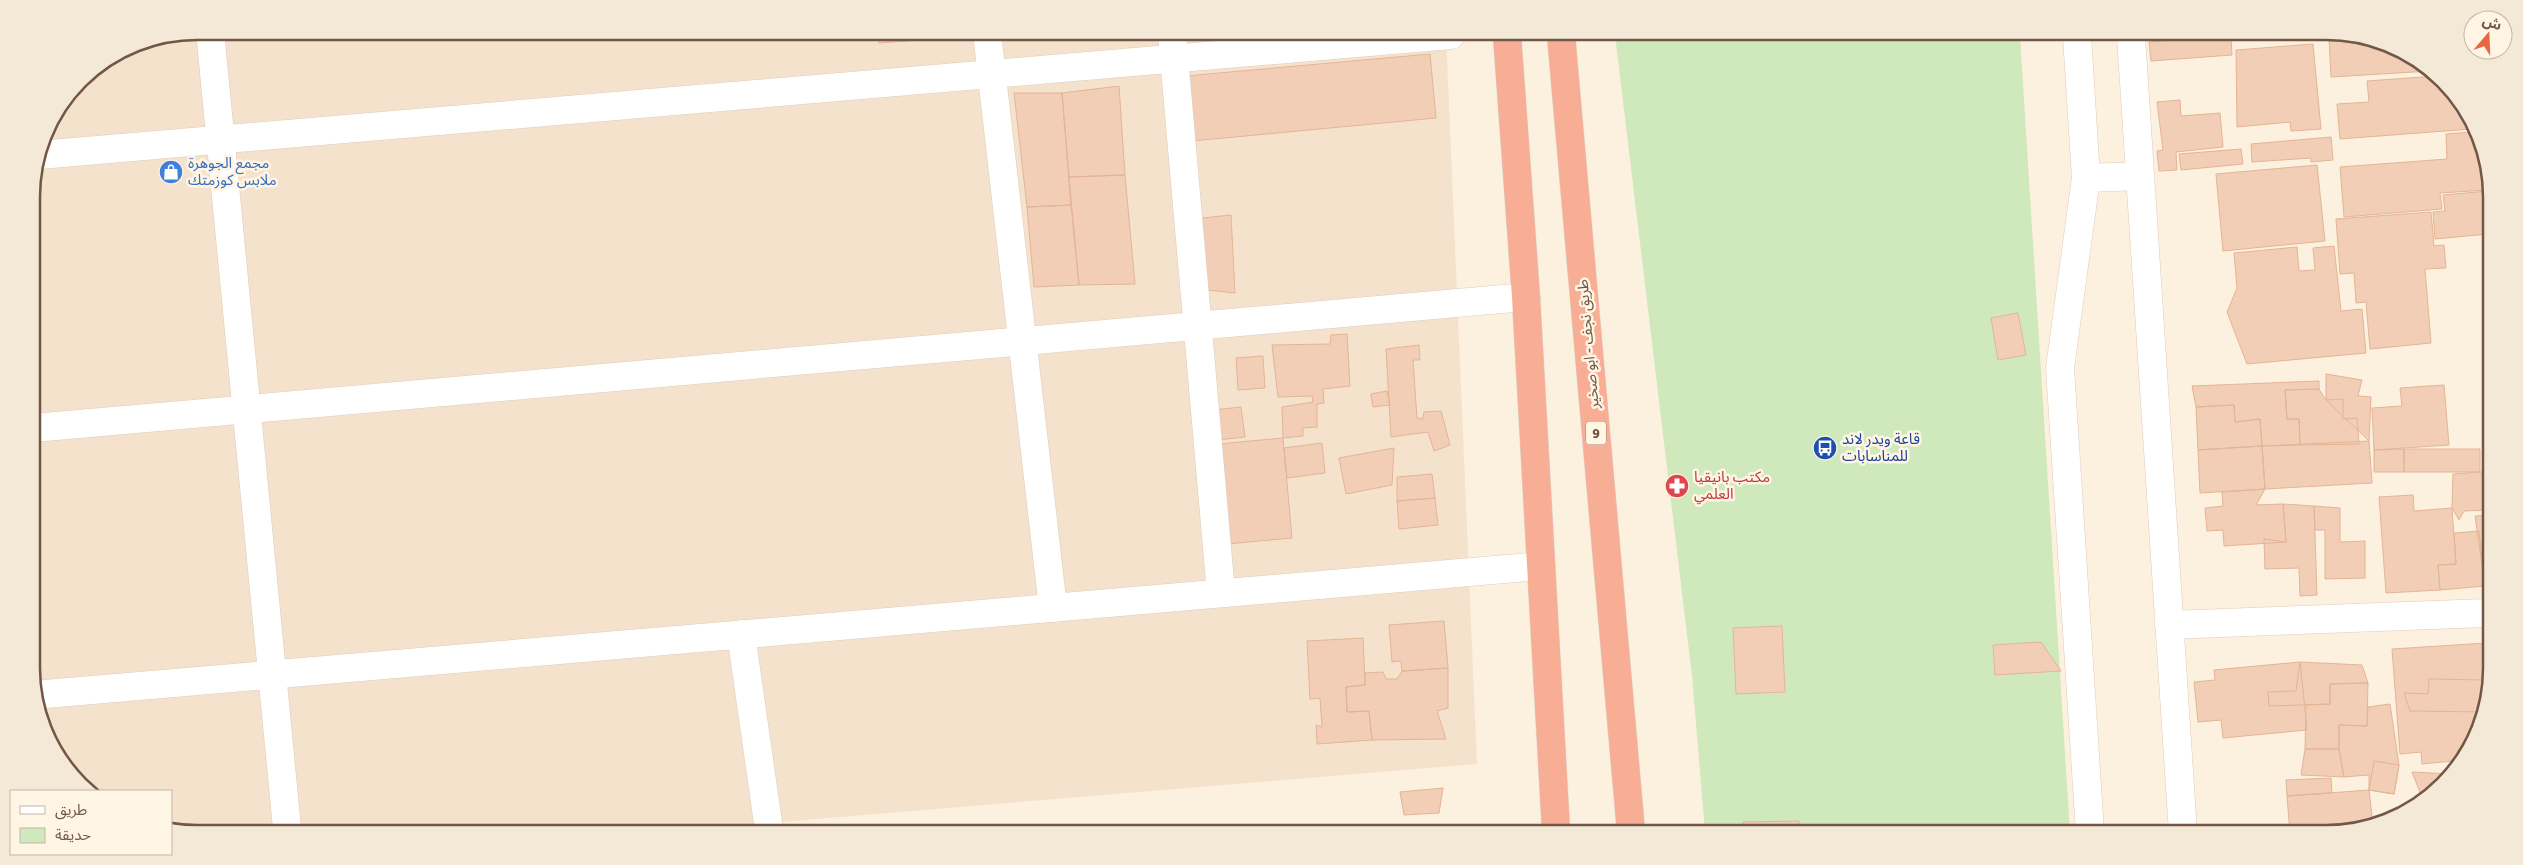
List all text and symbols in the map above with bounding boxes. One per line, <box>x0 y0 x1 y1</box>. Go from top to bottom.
north arrow <box>2463 10 2513 60</box>
text: ش <box>2480 12 2504 34</box>
place label: مجمع الجوهرة ملابس كوزمتك <box>188 154 277 189</box>
shop icon: مجمع الجوهرة ملابس كوزمتك <box>158 159 184 185</box>
street label: طريق نجف - ابو صخير <box>1573 278 1604 411</box>
road number: 9 <box>1586 422 1606 444</box>
place label: قاعة ويدر لاند للمناسابات <box>1842 430 1920 465</box>
bus stop icon: قاعة ويدر لاند للمناسابات <box>1812 435 1838 461</box>
place label: مكتب بانيقيا العلمي <box>1694 468 1770 505</box>
pharmacy icon: مكتب بانيقيا العلمي <box>1664 473 1690 499</box>
legend <box>10 790 172 855</box>
text: طريق <box>55 801 87 820</box>
text: حديقة <box>55 826 91 844</box>

